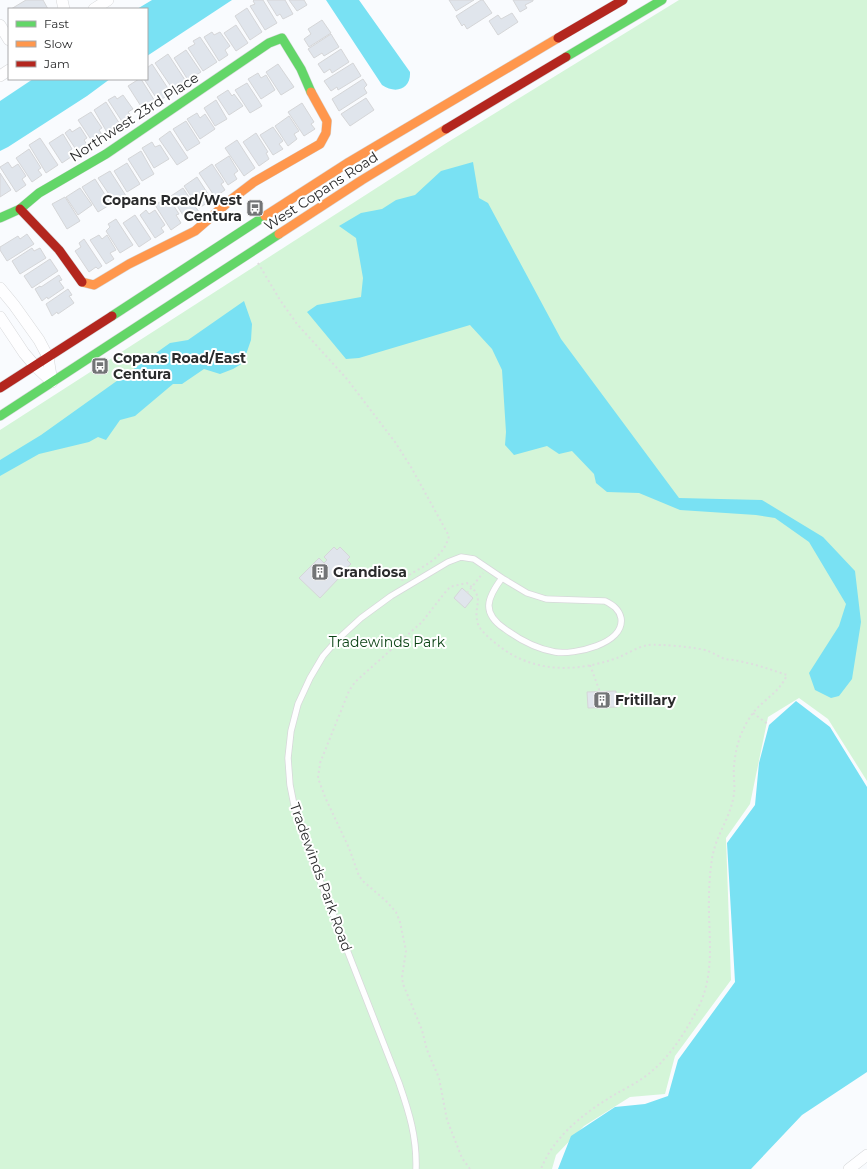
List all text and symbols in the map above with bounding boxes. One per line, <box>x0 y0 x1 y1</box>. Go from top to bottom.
legend <box>8 8 148 80</box>
text: Fast <box>44 16 69 31</box>
text: Slow <box>44 36 73 51</box>
text: Jam <box>43 56 70 71</box>
street label: Northwest 23rd Place <box>66 68 202 166</box>
street label: West Copans Road <box>261 147 381 235</box>
place label: Copans Road/West Centura <box>102 191 242 225</box>
bus stop icon: Copans Road/West Centura <box>245 198 265 218</box>
place label: Copans Road/East Centura <box>113 349 246 383</box>
bus stop icon: Copans Road/East Centura <box>90 356 110 376</box>
building icon: Grandiosa <box>310 562 330 582</box>
place label: Grandiosa <box>333 563 407 581</box>
park label: Tradewinds Park <box>329 633 446 651</box>
building icon: Fritillary <box>592 690 612 710</box>
place label: Fritillary <box>615 691 676 709</box>
street label: Tradewinds Park Road <box>286 800 356 954</box>

